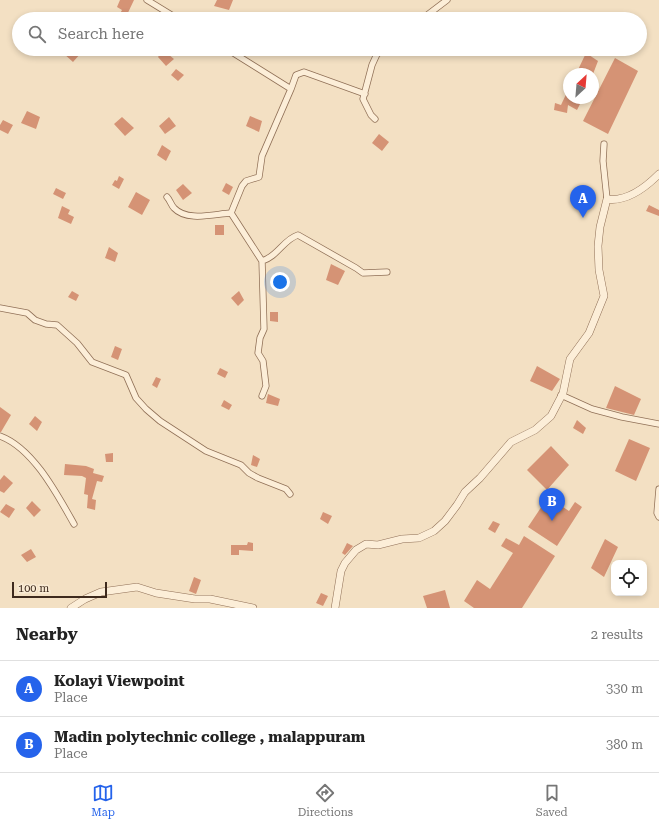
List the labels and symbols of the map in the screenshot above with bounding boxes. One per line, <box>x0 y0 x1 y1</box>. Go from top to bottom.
north arrow <box>563 68 599 104</box>
pin: A <box>570 185 596 218</box>
your location <box>270 272 290 292</box>
pin: B <box>539 488 565 521</box>
scale bar <box>12 580 107 599</box>

